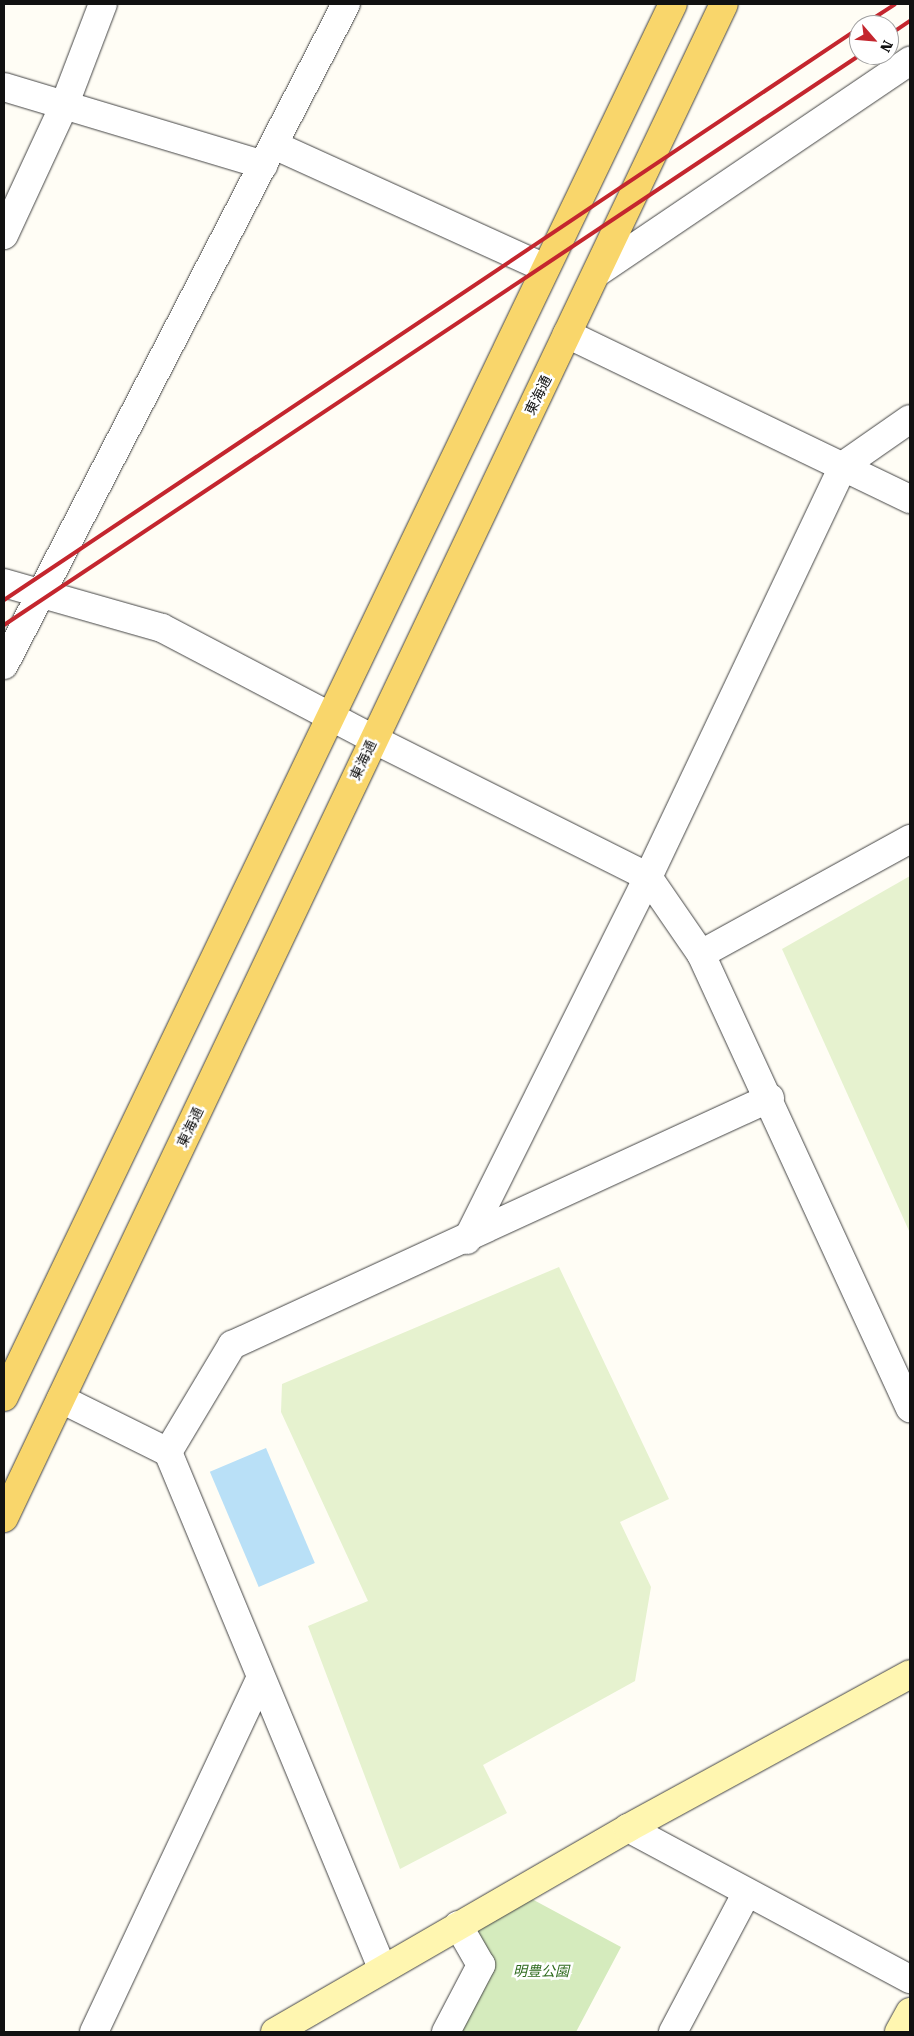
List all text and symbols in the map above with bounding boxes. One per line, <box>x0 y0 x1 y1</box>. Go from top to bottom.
north arrow <box>849 15 899 65</box>
text: N <box>877 38 896 55</box>
street label: 東海通 <box>521 372 555 418</box>
street label: 東海通 <box>347 737 379 783</box>
street label: 東海通 <box>174 1104 206 1150</box>
park label: 明豊公園 <box>513 1963 569 1979</box>

